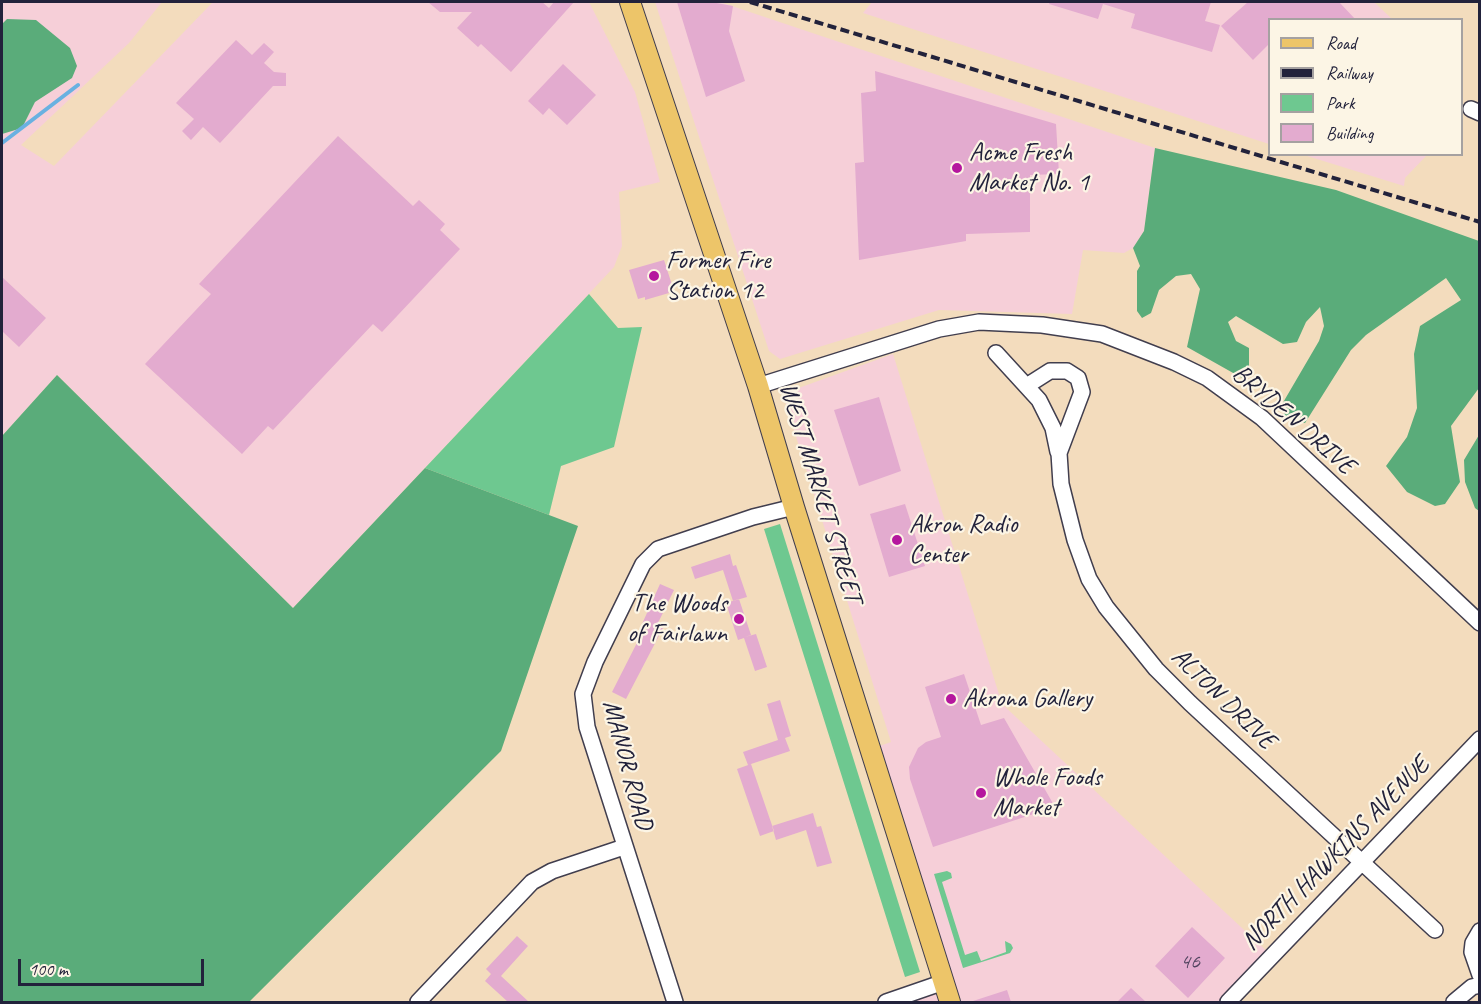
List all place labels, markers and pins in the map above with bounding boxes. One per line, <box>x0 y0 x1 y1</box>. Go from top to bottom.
place label: Acme Fresh Market No. 1 <box>969 137 1089 198</box>
marker: Acme Fresh Market No. 1 <box>950 161 964 175</box>
place label: Former Fire Station 12 <box>666 245 771 306</box>
marker: Former Fire Station 12 <box>647 269 661 283</box>
place label: Akron Radio Center <box>909 509 1017 570</box>
marker: Akron Radio Center <box>890 533 904 547</box>
place label: The Woods of Fairlawn <box>627 588 727 650</box>
marker: The Woods of Fairlawn <box>732 612 746 626</box>
place label: Akrona Gallery <box>963 683 1092 715</box>
marker: Akrona Gallery <box>944 692 958 706</box>
place label: Whole Foods Market <box>993 762 1102 824</box>
marker: Whole Foods Market <box>974 786 988 800</box>

